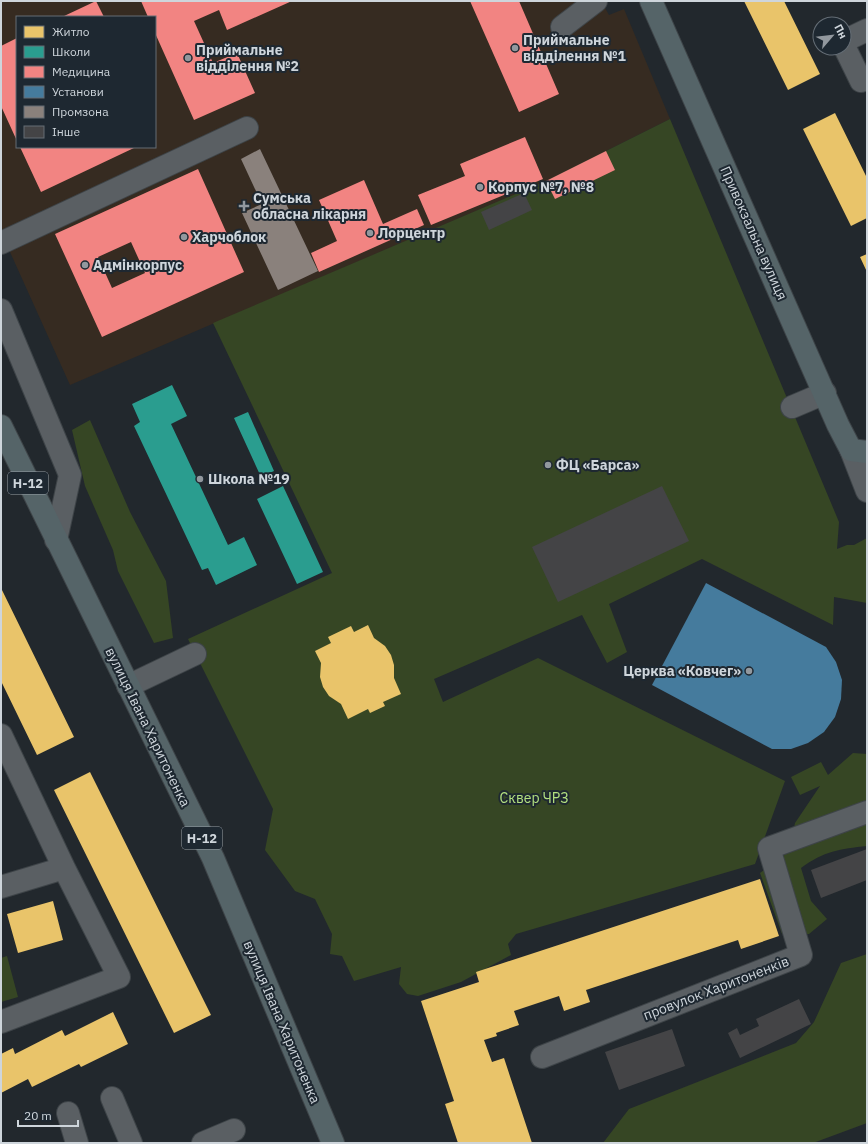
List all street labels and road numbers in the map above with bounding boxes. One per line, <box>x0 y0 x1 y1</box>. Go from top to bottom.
street label: Привокзальна вулиця <box>716 163 792 303</box>
road number: Н-12 <box>8 472 48 494</box>
street label: вулиця Івана Харитоненка <box>101 644 195 810</box>
road number: Н-12 <box>182 827 222 849</box>
street label: вулиця Івана Харитоненка <box>239 938 325 1107</box>
street label: провулок Харитоненків <box>640 952 792 1024</box>

